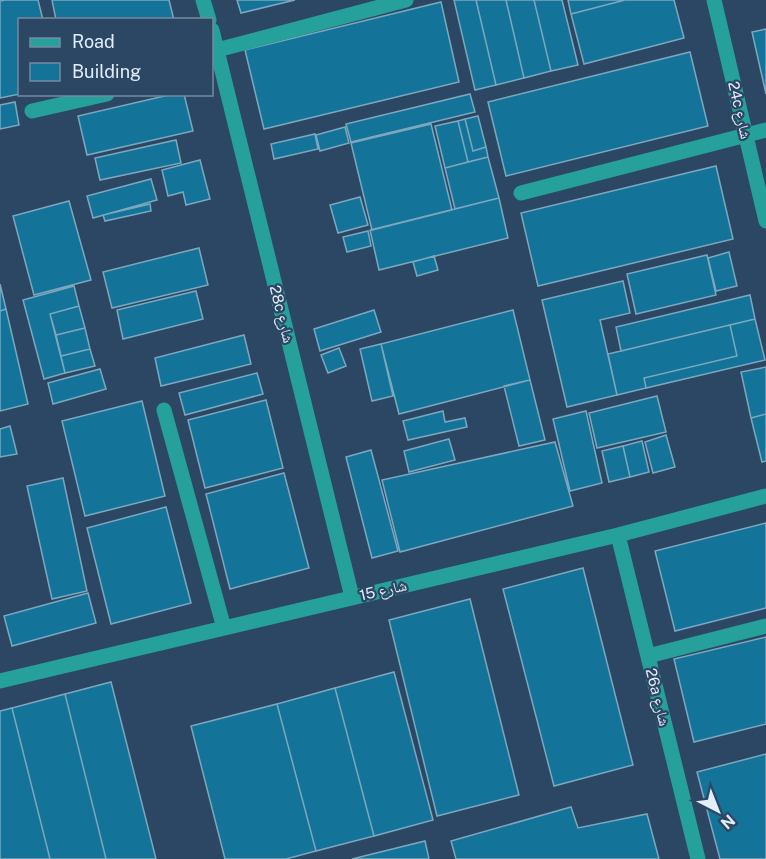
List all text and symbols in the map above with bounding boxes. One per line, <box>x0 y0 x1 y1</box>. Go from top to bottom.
legend <box>18 18 213 96</box>
text: Road <box>72 31 115 52</box>
text: Building <box>72 61 141 82</box>
street label: 24c شارع <box>723 80 755 141</box>
street label: 28c شارع <box>265 283 297 345</box>
street label: شارع 15 <box>358 576 409 606</box>
street label: 26a شارع <box>641 666 673 728</box>
north arrow <box>688 781 748 841</box>
text: N <box>717 811 739 833</box>

